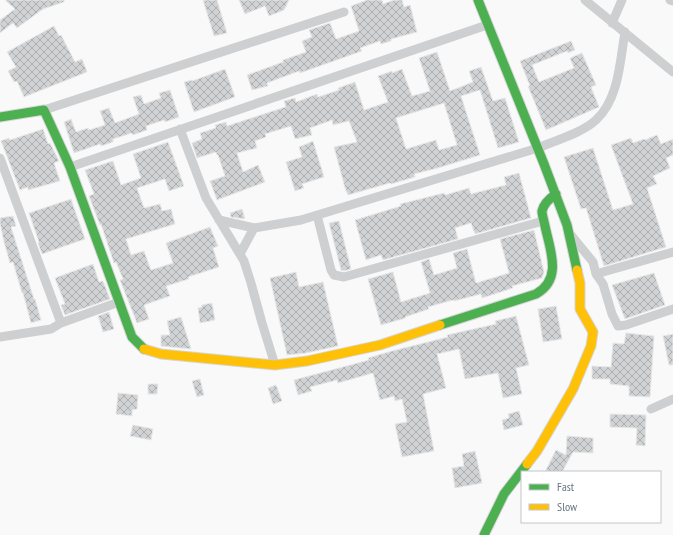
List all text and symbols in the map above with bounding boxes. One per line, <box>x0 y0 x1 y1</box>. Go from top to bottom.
legend <box>521 471 661 523</box>
text: Fast <box>557 479 575 494</box>
text: Slow <box>557 499 578 514</box>

